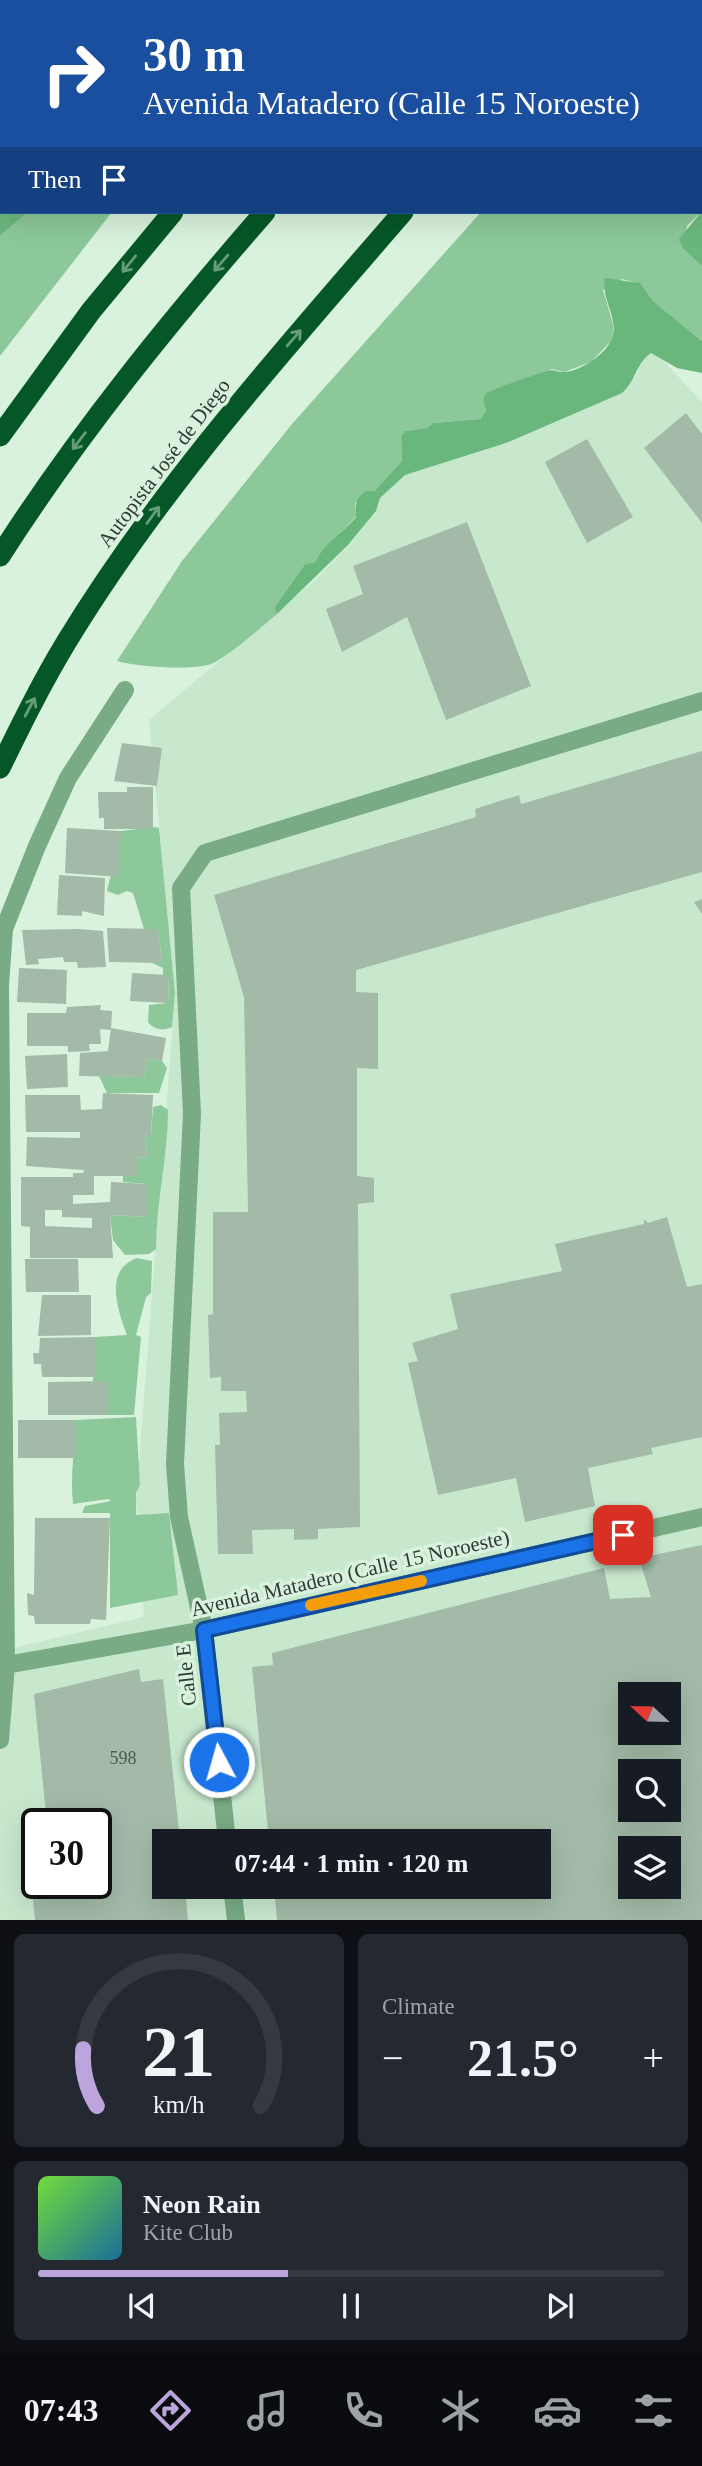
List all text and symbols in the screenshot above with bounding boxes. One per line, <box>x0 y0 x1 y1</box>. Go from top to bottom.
text: 30 m <box>143 27 245 82</box>
icon: right <box>28 28 119 119</box>
text: Avenida Matadero (Calle 15 Noroeste) <box>143 85 640 121</box>
icon: arrive <box>95 161 133 199</box>
text: Then <box>28 165 81 194</box>
one-way arrow <box>213 254 229 272</box>
one-way arrow <box>122 255 137 273</box>
one-way arrow <box>286 329 302 347</box>
street label: Autopista José de Diego <box>93 374 235 552</box>
one-way arrow <box>71 431 86 450</box>
one-way arrow <box>145 506 160 525</box>
one-way arrow <box>24 697 38 718</box>
pin <box>593 1505 653 1565</box>
icon: arrive <box>604 1516 642 1554</box>
street label: Avenida Matadero (Calle 15 Noroeste) <box>188 1525 512 1621</box>
street label: Calle E <box>171 1643 201 1707</box>
north arrow <box>618 1682 681 1745</box>
map controls <box>618 1682 681 1899</box>
position arrow <box>182 1725 256 1799</box>
house number: 598 <box>110 1748 137 1768</box>
button: search <box>618 1759 681 1822</box>
speed limit sign: 30 <box>21 1808 112 1899</box>
button: layers <box>618 1836 681 1899</box>
text: 07:44 · 1 min · 120 m <box>235 1849 469 1878</box>
text: Climate <box>382 1994 455 2019</box>
text: 21 <box>143 2012 215 2093</box>
text: 21.5° <box>467 2030 579 2087</box>
text: − <box>382 2037 403 2079</box>
text: + <box>643 2037 664 2079</box>
text: km/h <box>153 2091 205 2118</box>
text: Neon Rain <box>143 2190 261 2219</box>
text: Kite Club <box>143 2220 233 2245</box>
icon: previous <box>123 2287 161 2325</box>
icon: pause <box>332 2287 370 2325</box>
icon: next <box>541 2287 579 2325</box>
icon: directions <box>146 2386 195 2435</box>
icon: music <box>243 2386 292 2435</box>
icon: phone <box>339 2386 388 2435</box>
icon: climate <box>436 2386 485 2435</box>
icon: car <box>533 2386 582 2435</box>
icon: filters <box>629 2386 678 2435</box>
text: 07:43 <box>24 2392 98 2428</box>

